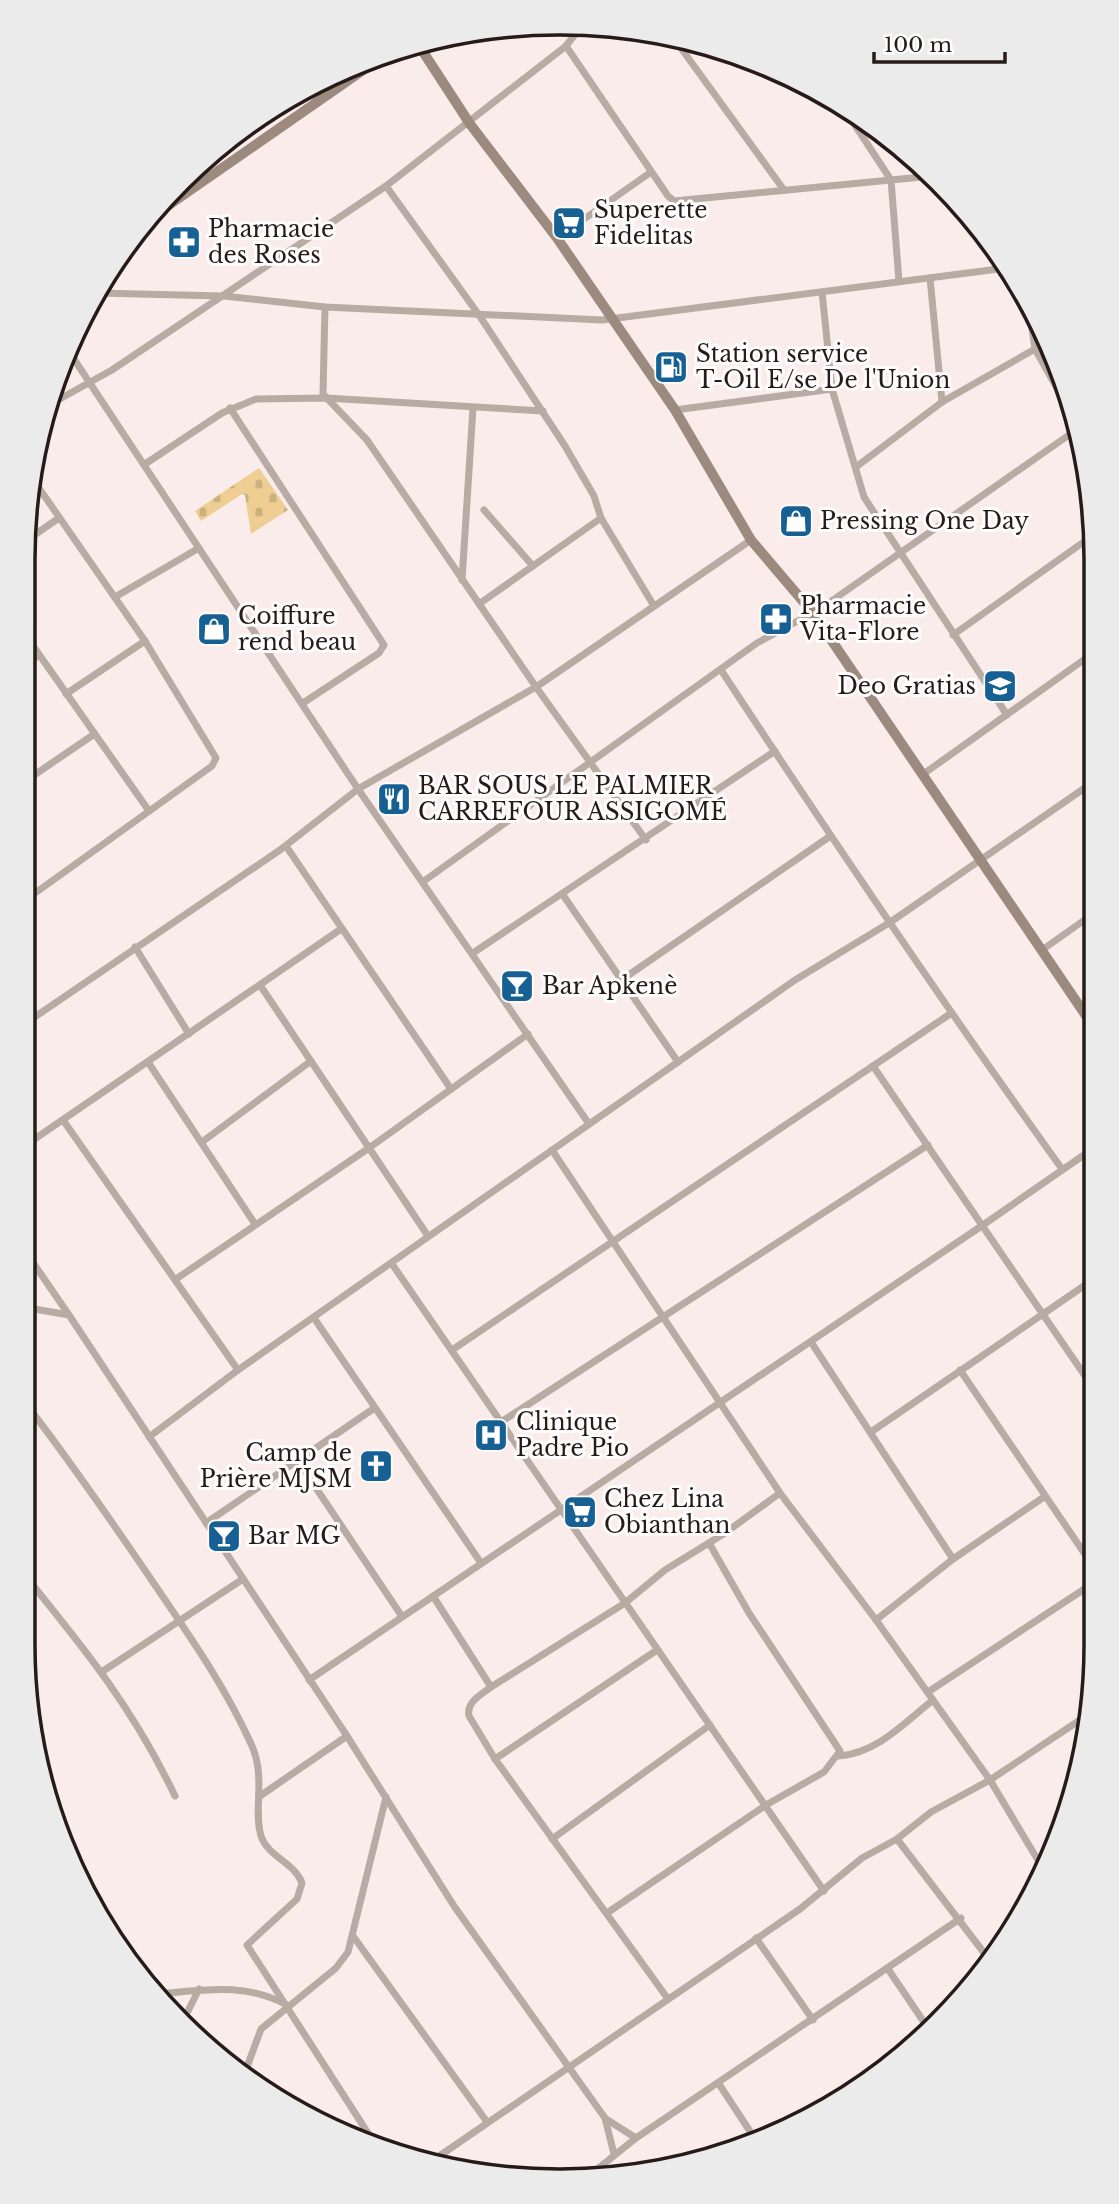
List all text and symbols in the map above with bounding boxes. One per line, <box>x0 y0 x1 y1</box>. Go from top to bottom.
scale bar <box>874 21 1005 65</box>
text: 100 m <box>884 32 952 58</box>
place label: Superette Fidelitas <box>594 196 708 250</box>
supermarket icon: Superette Fidelitas <box>550 204 588 242</box>
place label: Pharmacie des Roses <box>208 215 334 269</box>
pharmacy icon: Pharmacie des Roses <box>165 223 203 261</box>
place label: Station service T-Oil E/se De l'Union <box>696 340 950 394</box>
fuel station icon: Station service T-Oil E/se De l'Union <box>652 348 690 386</box>
shop icon: Pressing One Day <box>777 502 815 540</box>
place label: Pressing One Day <box>820 507 1029 535</box>
place label: Pharmacie Vita-Flore <box>799 592 926 646</box>
pharmacy icon: Pharmacie Vita-Flore <box>757 600 795 638</box>
place label: Coiffure rend beau <box>238 602 356 656</box>
shop icon: Coiffure rend beau <box>195 610 233 648</box>
school or university icon: Deo Gratias <box>981 667 1019 705</box>
place label: Deo Gratias <box>837 672 976 700</box>
place label: BAR SOUS LE PALMIER CARREFOUR ASSIGOMÉ <box>418 772 727 826</box>
restaurant icon: BAR SOUS LE PALMIER CARREFOUR ASSIGOMÉ <box>375 780 413 818</box>
bar icon: Bar Apkenè <box>498 967 536 1005</box>
place label: Bar Apkenè <box>542 972 677 1000</box>
place label: Clinique Padre Pio <box>516 1408 629 1462</box>
hospital icon: Clinique Padre Pio <box>472 1416 510 1454</box>
place label: Camp de Prière MJSM <box>200 1439 352 1493</box>
church icon: Camp de Prière MJSM <box>357 1447 395 1485</box>
place label: Chez Lina Obianthan <box>604 1485 730 1539</box>
supermarket icon: Chez Lina Obianthan <box>561 1493 599 1531</box>
bar icon: Bar MG <box>205 1517 243 1555</box>
place label: Bar MG <box>248 1522 340 1550</box>

